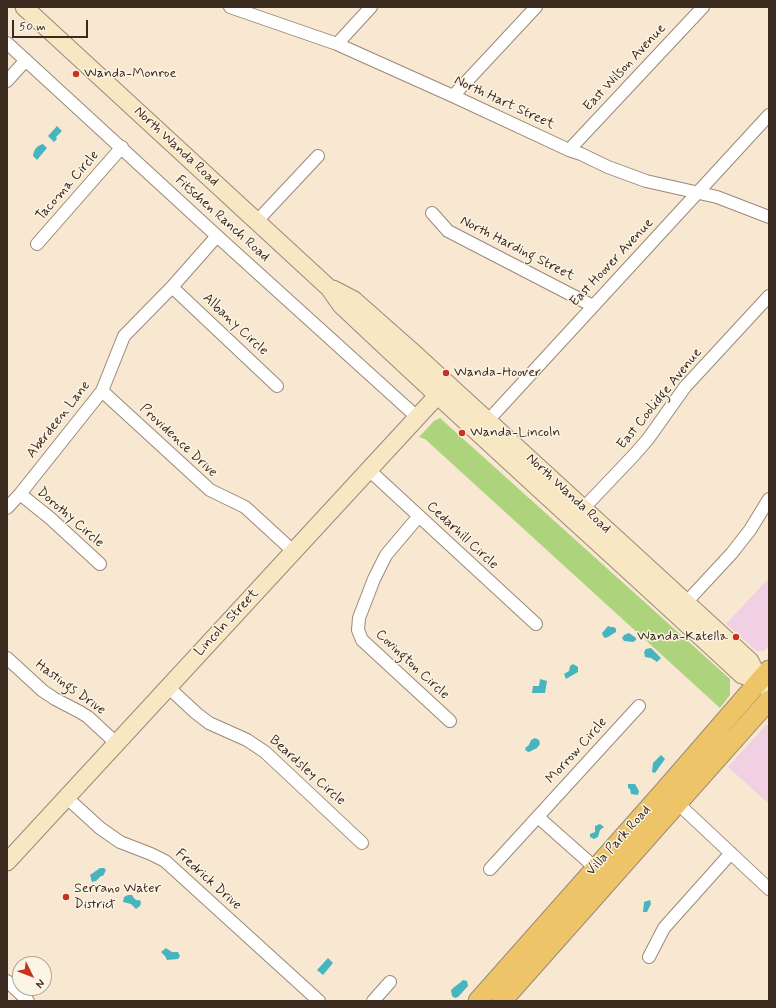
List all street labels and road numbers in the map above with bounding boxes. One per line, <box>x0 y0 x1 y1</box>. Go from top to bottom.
street label: East Wilson Avenue <box>580 21 670 115</box>
street label: North Hart Street <box>451 72 557 134</box>
street label: North Wanda Road <box>130 103 222 191</box>
street label: Tacoma Circle <box>33 147 103 225</box>
street label: Fitschen Ranch Road <box>171 172 273 266</box>
street label: North Harding Street <box>457 213 577 285</box>
street label: East Hoover Avenue <box>567 215 657 311</box>
street label: Albany Circle <box>199 290 271 360</box>
street label: East Coolidge Avenue <box>614 345 706 453</box>
street label: Aberdeen Lane <box>24 378 94 462</box>
street label: Providence Drive <box>136 401 220 481</box>
street label: North Wanda Road <box>522 450 614 538</box>
street label: Dorothy Circle <box>33 484 107 552</box>
street label: Cedarhill Circle <box>423 498 501 574</box>
street label: Lincoln Street <box>191 586 263 660</box>
street label: Covington Circle <box>372 627 452 703</box>
street label: Hastings Drive <box>32 657 108 719</box>
street label: Morrow Circle <box>543 714 611 788</box>
street label: Beardsley Circle <box>265 732 349 810</box>
street label: Villa Park Road <box>583 802 655 880</box>
street label: Fredrick Drive <box>171 846 245 914</box>

